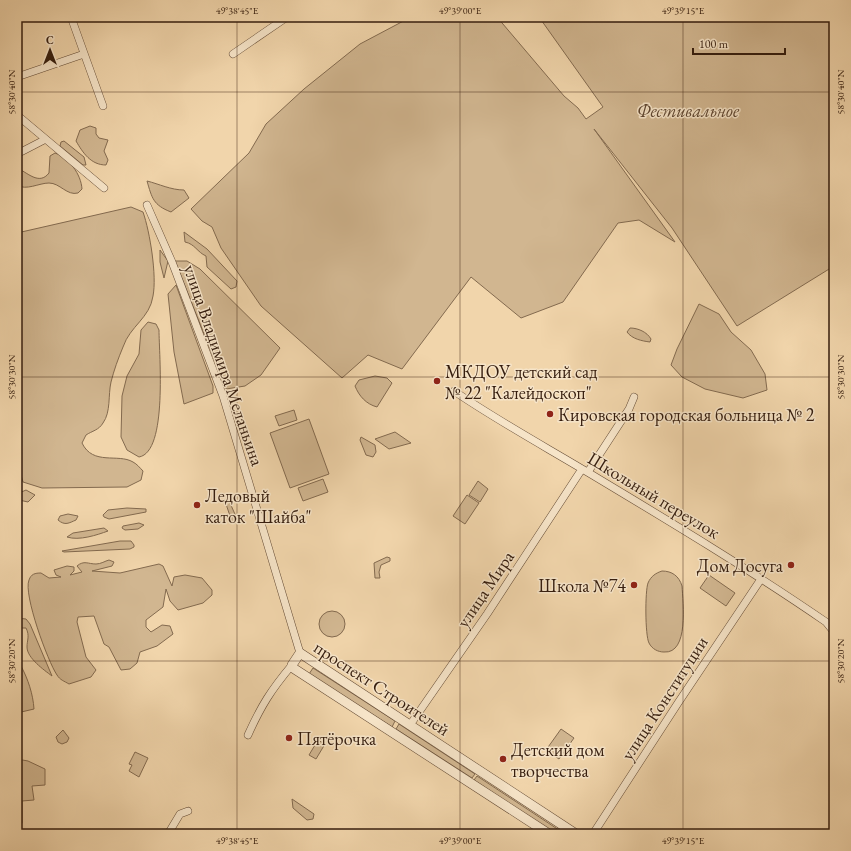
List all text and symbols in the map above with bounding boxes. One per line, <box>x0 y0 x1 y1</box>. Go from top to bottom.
text: 49°38'45"E <box>216 4 259 17</box>
text: 49°39'00"E <box>439 4 482 17</box>
text: 49°39'15"E <box>662 4 705 17</box>
north arrow <box>30 30 70 70</box>
scale bar <box>693 30 785 56</box>
text: С <box>46 33 54 47</box>
text: 100 m <box>699 36 729 52</box>
text: 58°30'40"N <box>5 69 18 114</box>
text: 58°30'40"N <box>834 69 847 114</box>
park label: Фестивальное <box>637 99 740 122</box>
street label: улица Владимира Меланьина <box>179 261 270 469</box>
text: 58°30'30"N <box>5 354 18 399</box>
text: 58°30'30"N <box>834 354 847 399</box>
place label: МКДОУ детский сад № 22 "Калейдоскоп" <box>445 360 597 404</box>
marker: МКДОУ детский сад № 22 "Калейдоскоп" <box>432 376 442 386</box>
place label: Кировская городская больница № 2 <box>558 403 815 426</box>
marker: Кировская городская больница № 2 <box>545 409 555 419</box>
street label: Школьный переулок <box>584 446 725 544</box>
place label: Ледовый каток "Шайба" <box>205 484 312 528</box>
marker: Ледовый каток "Шайба" <box>192 500 202 510</box>
street label: улица Мира <box>451 546 519 632</box>
place label: Дом Досуга <box>697 554 784 577</box>
marker: Дом Досуга <box>786 560 796 570</box>
place label: Школа №74 <box>538 574 626 597</box>
marker: Школа №74 <box>629 580 639 590</box>
street label: улица Конституции <box>615 631 713 764</box>
street label: проспект Строителей <box>310 635 455 741</box>
text: 58°30'20"N <box>5 638 18 683</box>
text: 58°30'20"N <box>834 638 847 683</box>
place label: Пятёрочка <box>297 727 377 750</box>
marker: Пятёрочка <box>284 733 294 743</box>
place label: Детский дом творчества <box>511 738 605 782</box>
marker: Детский дом творчества <box>498 754 508 764</box>
text: 49°38'45"E <box>216 834 259 847</box>
text: 49°39'00"E <box>439 834 482 847</box>
text: 49°39'15"E <box>662 834 705 847</box>

